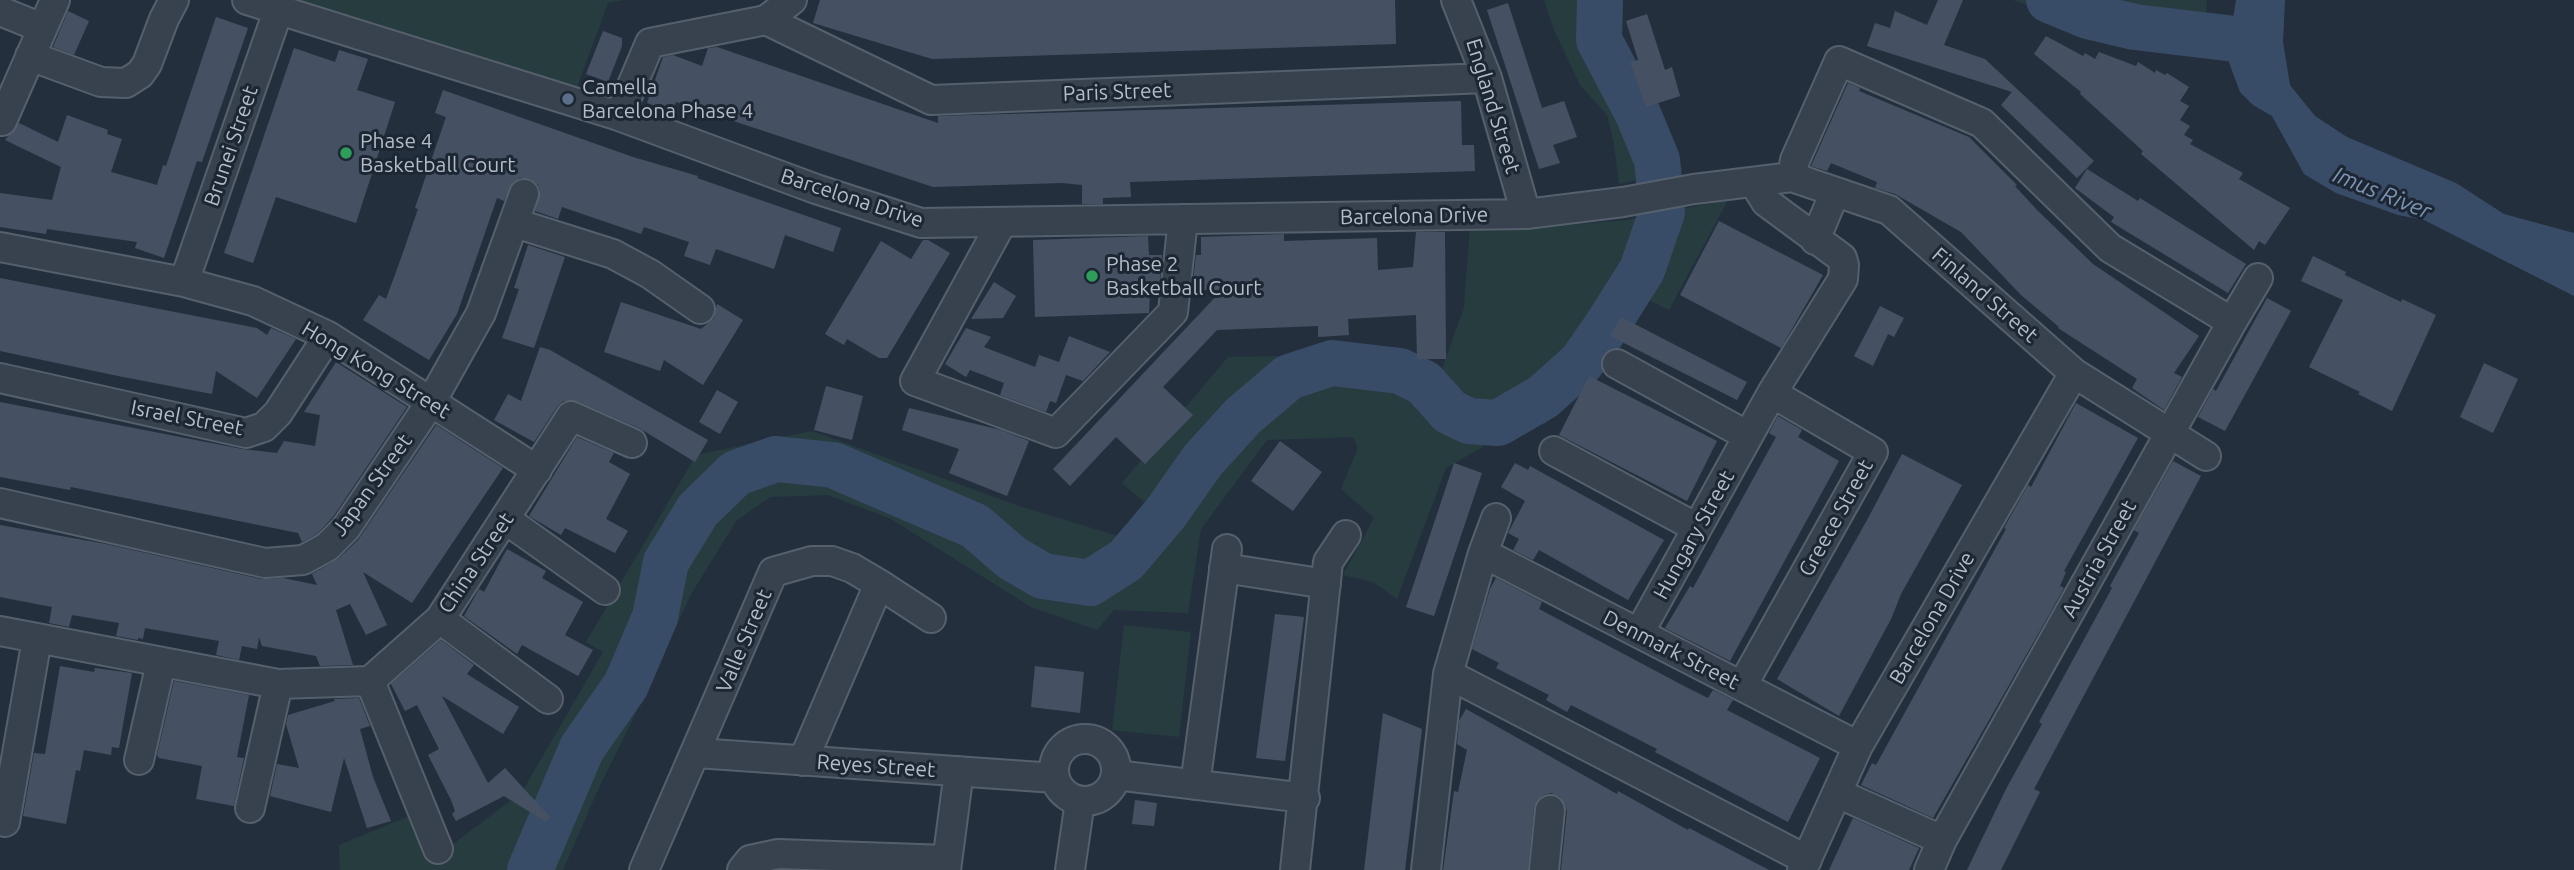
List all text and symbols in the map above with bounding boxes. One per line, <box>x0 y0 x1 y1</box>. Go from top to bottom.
street label: England Street <box>1460 35 1526 177</box>
place label: Camella Barcelona Phase 4 <box>582 74 753 124</box>
street label: Paris Street <box>1062 78 1172 106</box>
street label: Brunei Street <box>199 83 263 209</box>
marker: Camella Barcelona Phase 4 <box>560 91 576 107</box>
place label: Phase 4 Basketball Court <box>360 128 516 178</box>
marker: Phase 4 Basketball Court <box>338 145 354 161</box>
water label: Imus River <box>2329 161 2435 225</box>
street label: Barcelona Drive <box>778 163 926 233</box>
street label: Barcelona Drive <box>1340 202 1488 230</box>
street label: Finland Street <box>1927 242 2043 348</box>
place label: Phase 2 Basketball Court <box>1106 251 1262 301</box>
marker: Phase 2 Basketball Court <box>1084 268 1100 284</box>
street label: Hong Kong Street <box>297 316 455 424</box>
street label: Israel Street <box>129 395 245 441</box>
street label: Japan Street <box>327 429 417 541</box>
street label: Greece Street <box>1794 455 1878 581</box>
street label: Hungary Street <box>1648 466 1740 604</box>
street label: Austria Street <box>2056 496 2142 622</box>
street label: China Street <box>433 508 519 618</box>
street label: Barcelona Drive <box>1884 547 1980 689</box>
street label: Valle Street <box>711 586 777 696</box>
street label: Denmark Street <box>1599 605 1743 695</box>
street label: Reyes Street <box>816 749 936 783</box>

